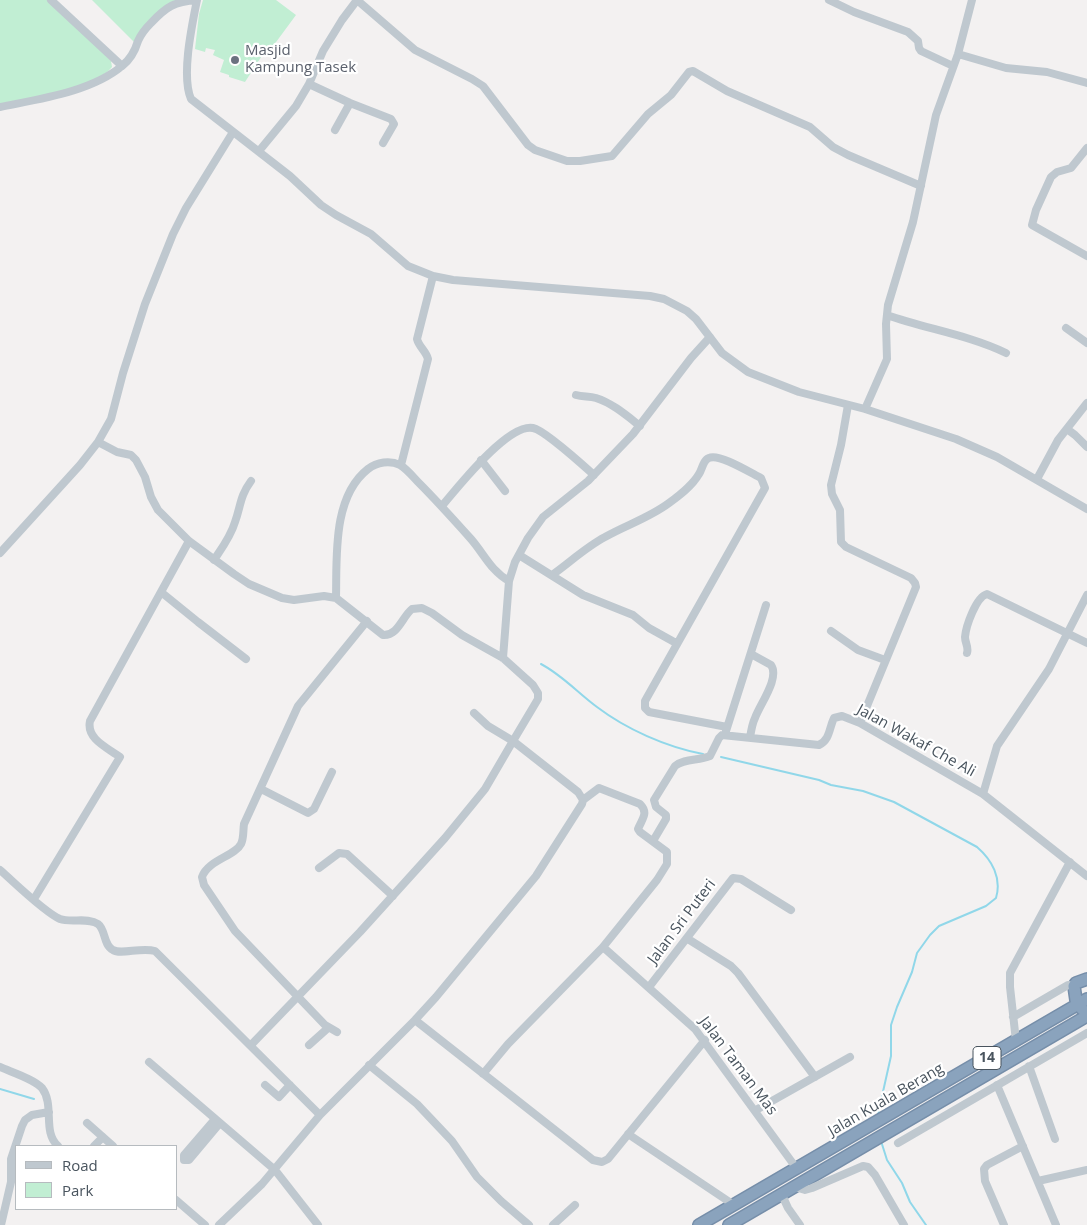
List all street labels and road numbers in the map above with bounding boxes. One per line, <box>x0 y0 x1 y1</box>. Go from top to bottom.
street label: Jalan Wakaf Che Ali <box>853 701 979 781</box>
street label: Jalan Sri Puteri <box>644 876 720 968</box>
street label: Jalan Taman Mas <box>695 1013 781 1119</box>
road number: 14 <box>973 1046 1001 1070</box>
street label: Jalan Kuala Berang <box>825 1060 947 1140</box>

